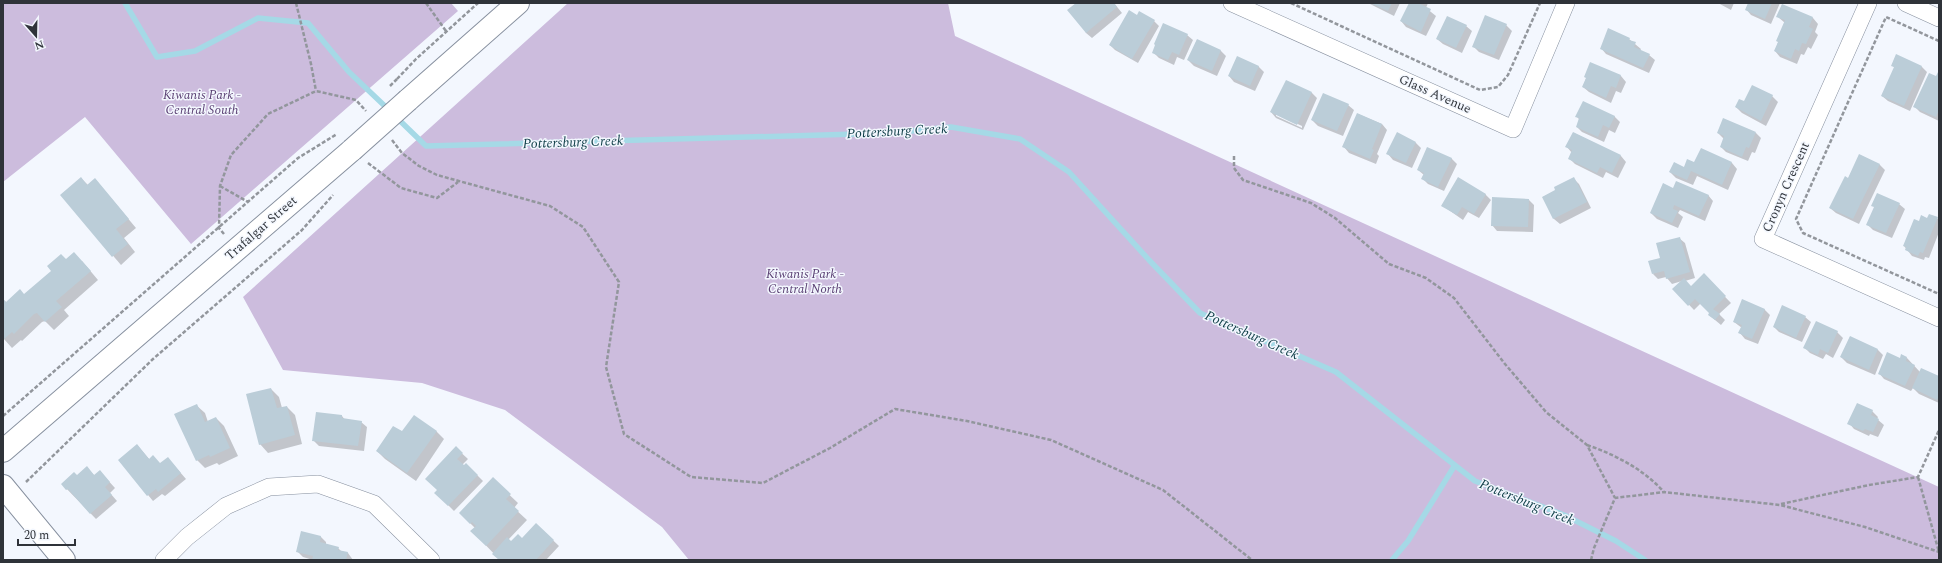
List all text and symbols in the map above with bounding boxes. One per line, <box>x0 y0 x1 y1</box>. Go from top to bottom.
north arrow <box>16 16 56 56</box>
text: N <box>32 35 46 54</box>
street label: Glass Avenue <box>1396 69 1474 119</box>
park label: Kiwanis Park - Central South <box>163 85 241 120</box>
water label: Pottersburg Creek <box>846 118 948 144</box>
water label: Pottersburg Creek <box>522 130 624 154</box>
street label: Cronyn Crescent <box>1757 138 1815 236</box>
street label: Trafalgar Street <box>220 191 302 265</box>
park label: Kiwanis Park - Central North <box>766 264 844 299</box>
water label: Pottersburg Creek <box>1202 305 1303 365</box>
water label: Pottersburg Creek <box>1476 473 1578 531</box>
scale bar <box>18 521 75 547</box>
text: 20 m <box>24 526 49 545</box>

